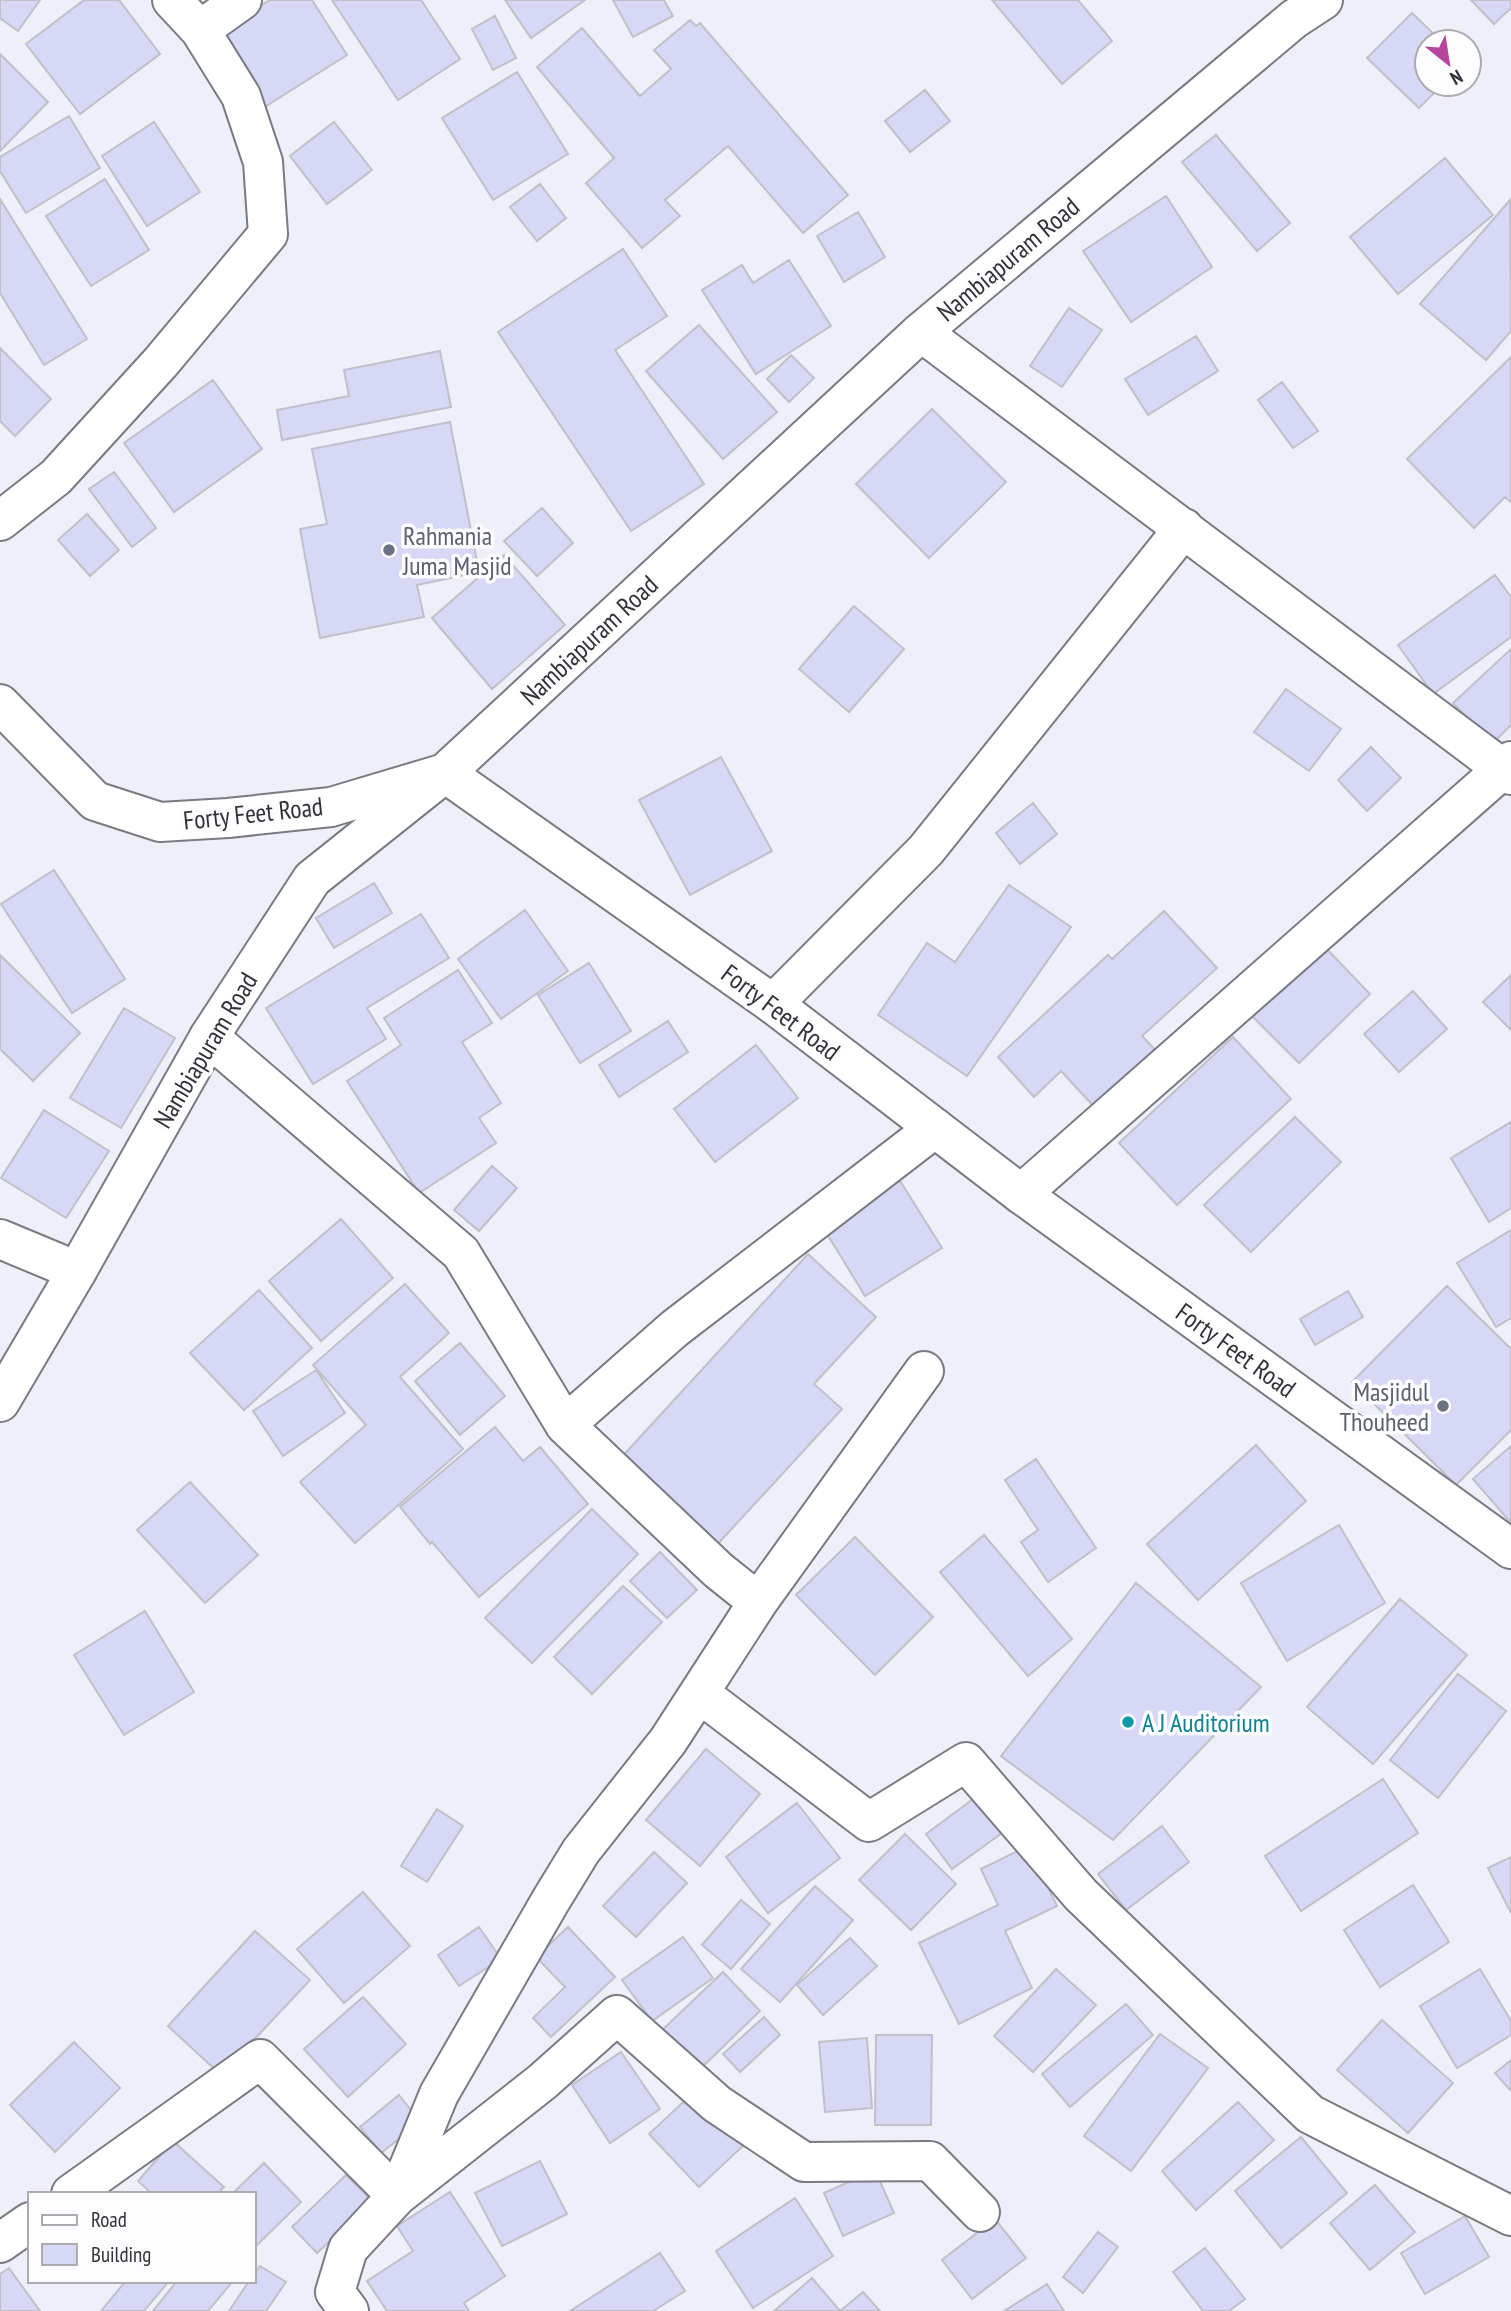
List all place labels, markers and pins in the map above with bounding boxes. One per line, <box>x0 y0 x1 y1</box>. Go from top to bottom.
place label: Rahmania Juma Masjid <box>402 519 512 582</box>
marker: Rahmania Juma Masjid <box>381 542 397 558</box>
place label: Masjidul Thouheed <box>1339 1375 1429 1438</box>
marker: Masjidul Thouheed <box>1435 1398 1451 1414</box>
place label: A J Auditorium <box>1142 1706 1270 1739</box>
marker: A J Auditorium <box>1120 1714 1136 1730</box>

